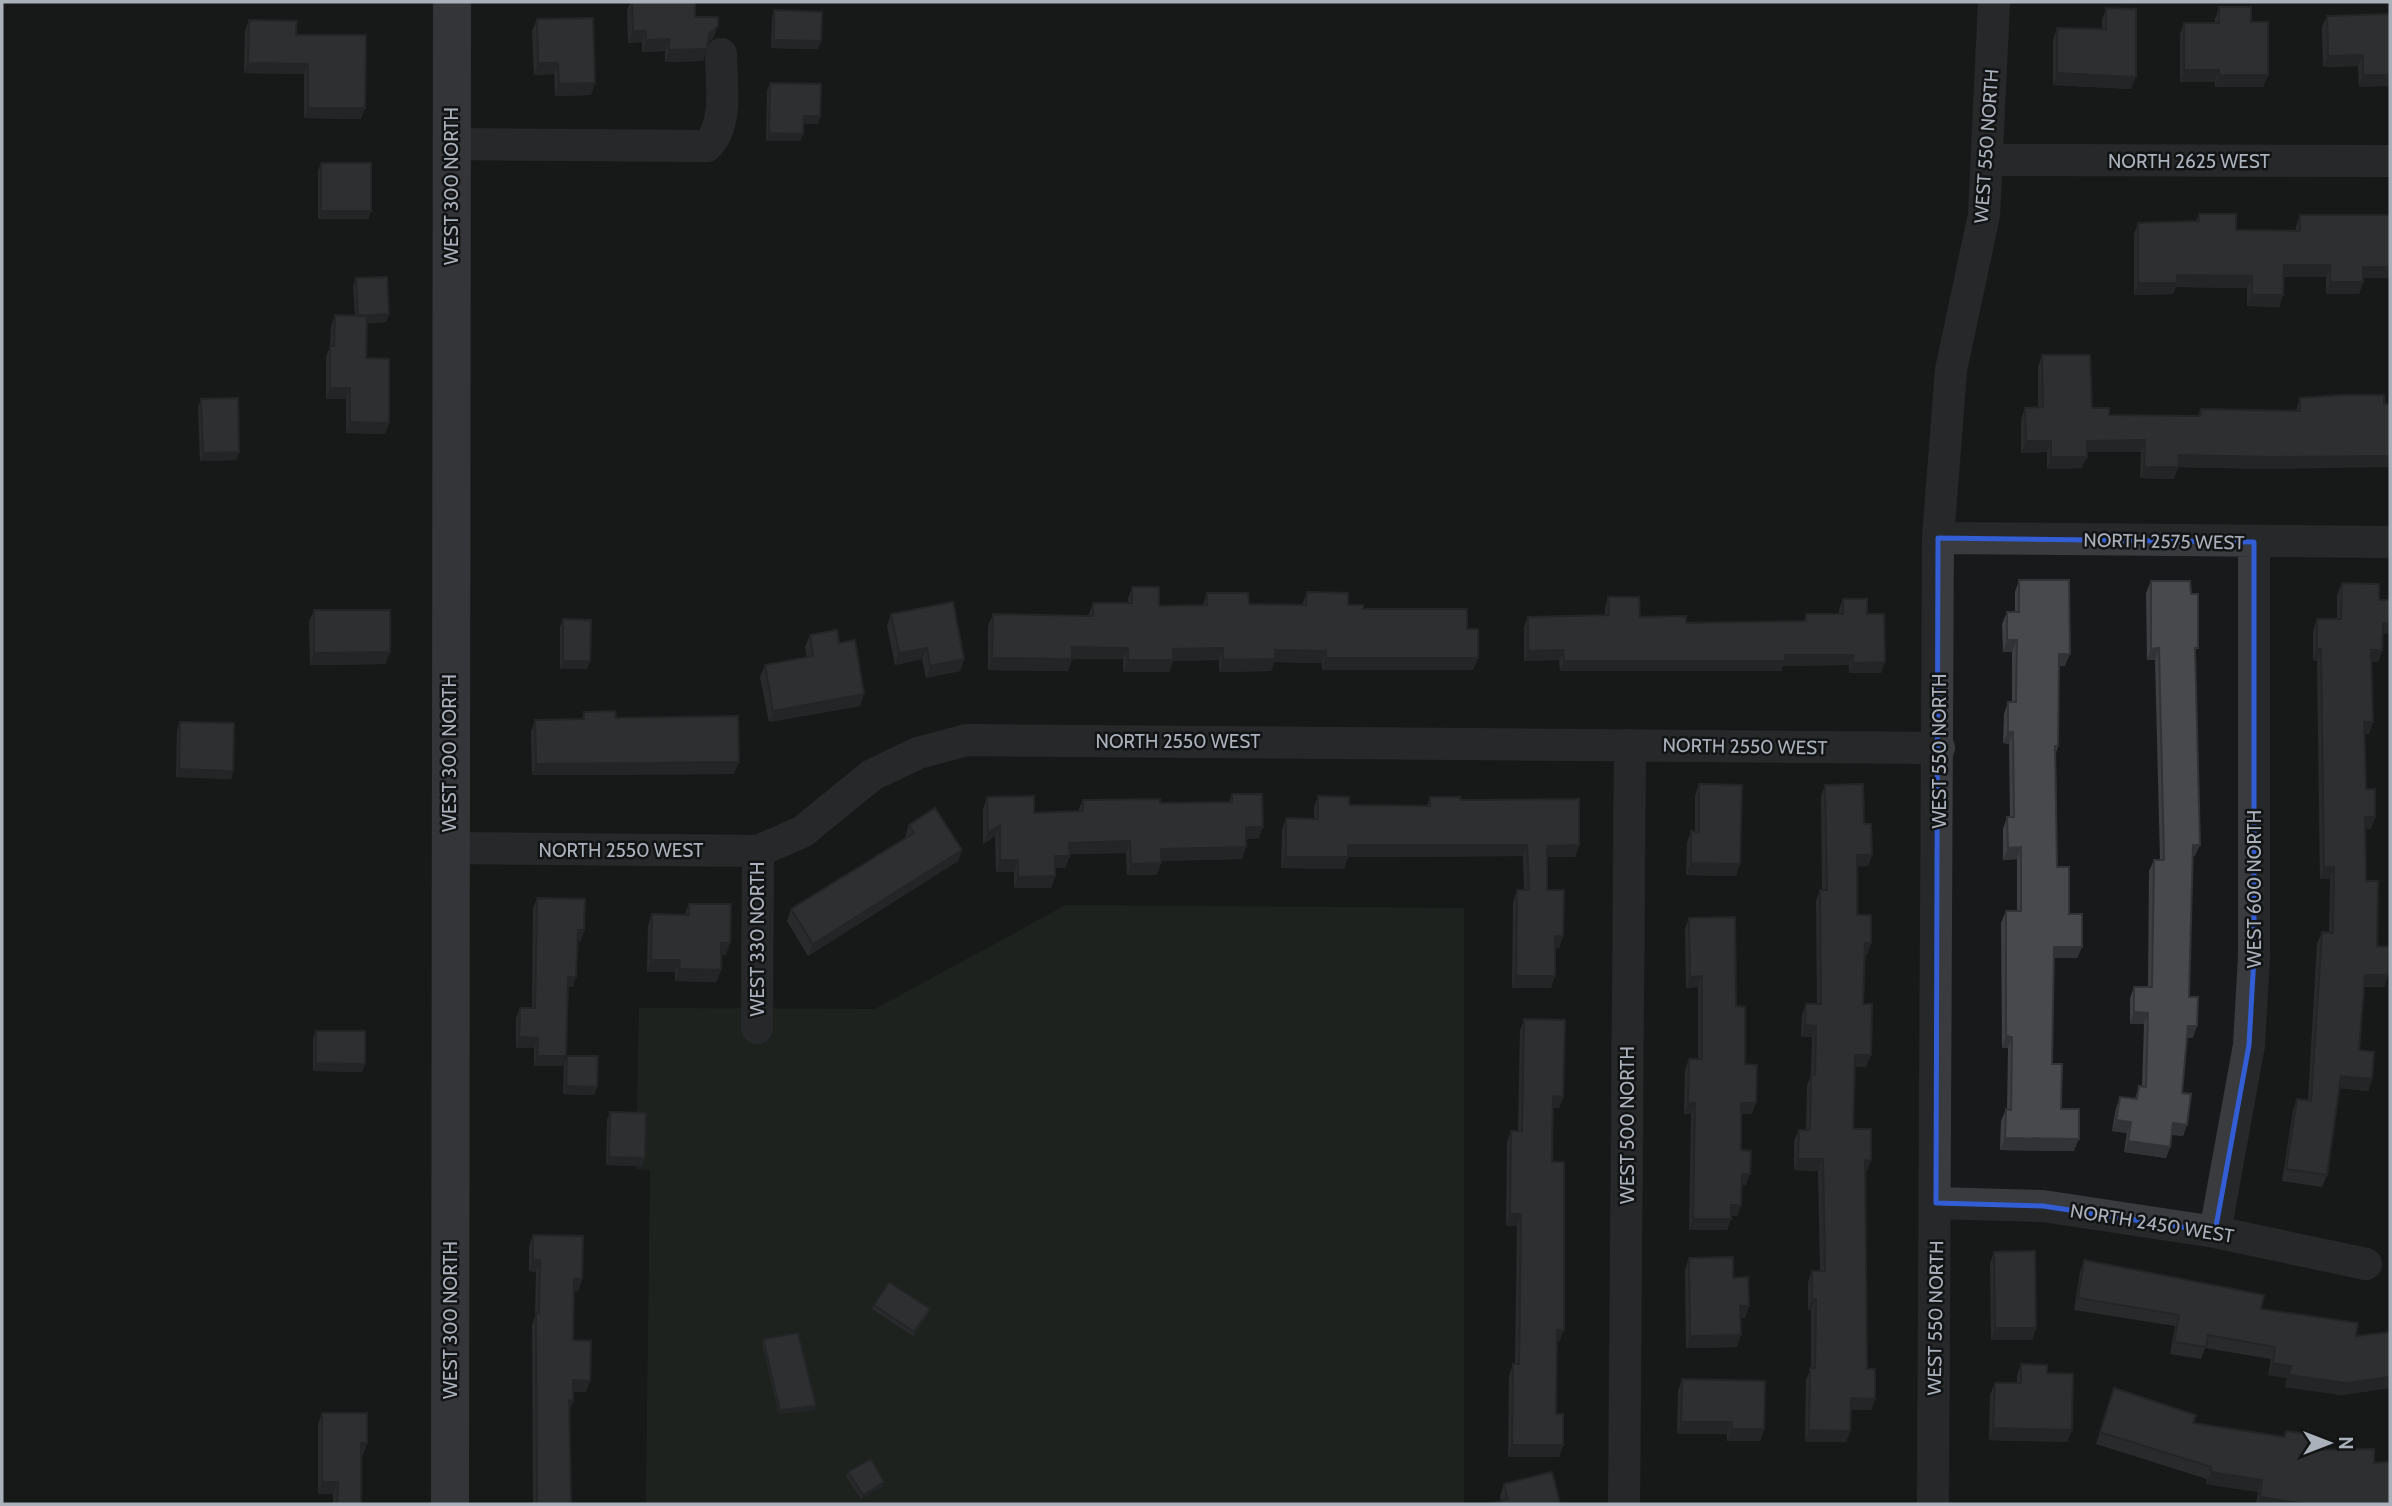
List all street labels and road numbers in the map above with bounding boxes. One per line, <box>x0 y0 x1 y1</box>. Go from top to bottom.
street label: WEST 550 NORTH <box>1970 68 2003 224</box>
street label: WEST 300 NORTH <box>440 107 463 265</box>
street label: NORTH 2625 WEST <box>2108 150 2270 173</box>
street label: NORTH 2575 WEST <box>2083 529 2245 554</box>
street label: WEST 300 NORTH <box>438 674 461 832</box>
street label: WEST 550 NORTH <box>1928 674 1951 828</box>
street label: NORTH 2550 WEST <box>1096 730 1260 753</box>
street label: NORTH 2550 WEST <box>1662 734 1828 759</box>
street label: WEST 600 NORTH <box>2243 810 2266 968</box>
street label: NORTH 2550 WEST <box>539 839 703 862</box>
street label: WEST 330 NORTH <box>746 862 769 1016</box>
street label: WEST 500 NORTH <box>1616 1046 1639 1204</box>
street label: NORTH 2450 WEST <box>2068 1199 2235 1248</box>
street label: WEST 550 NORTH <box>1923 1240 1948 1396</box>
street label: WEST 300 NORTH <box>439 1241 462 1399</box>

